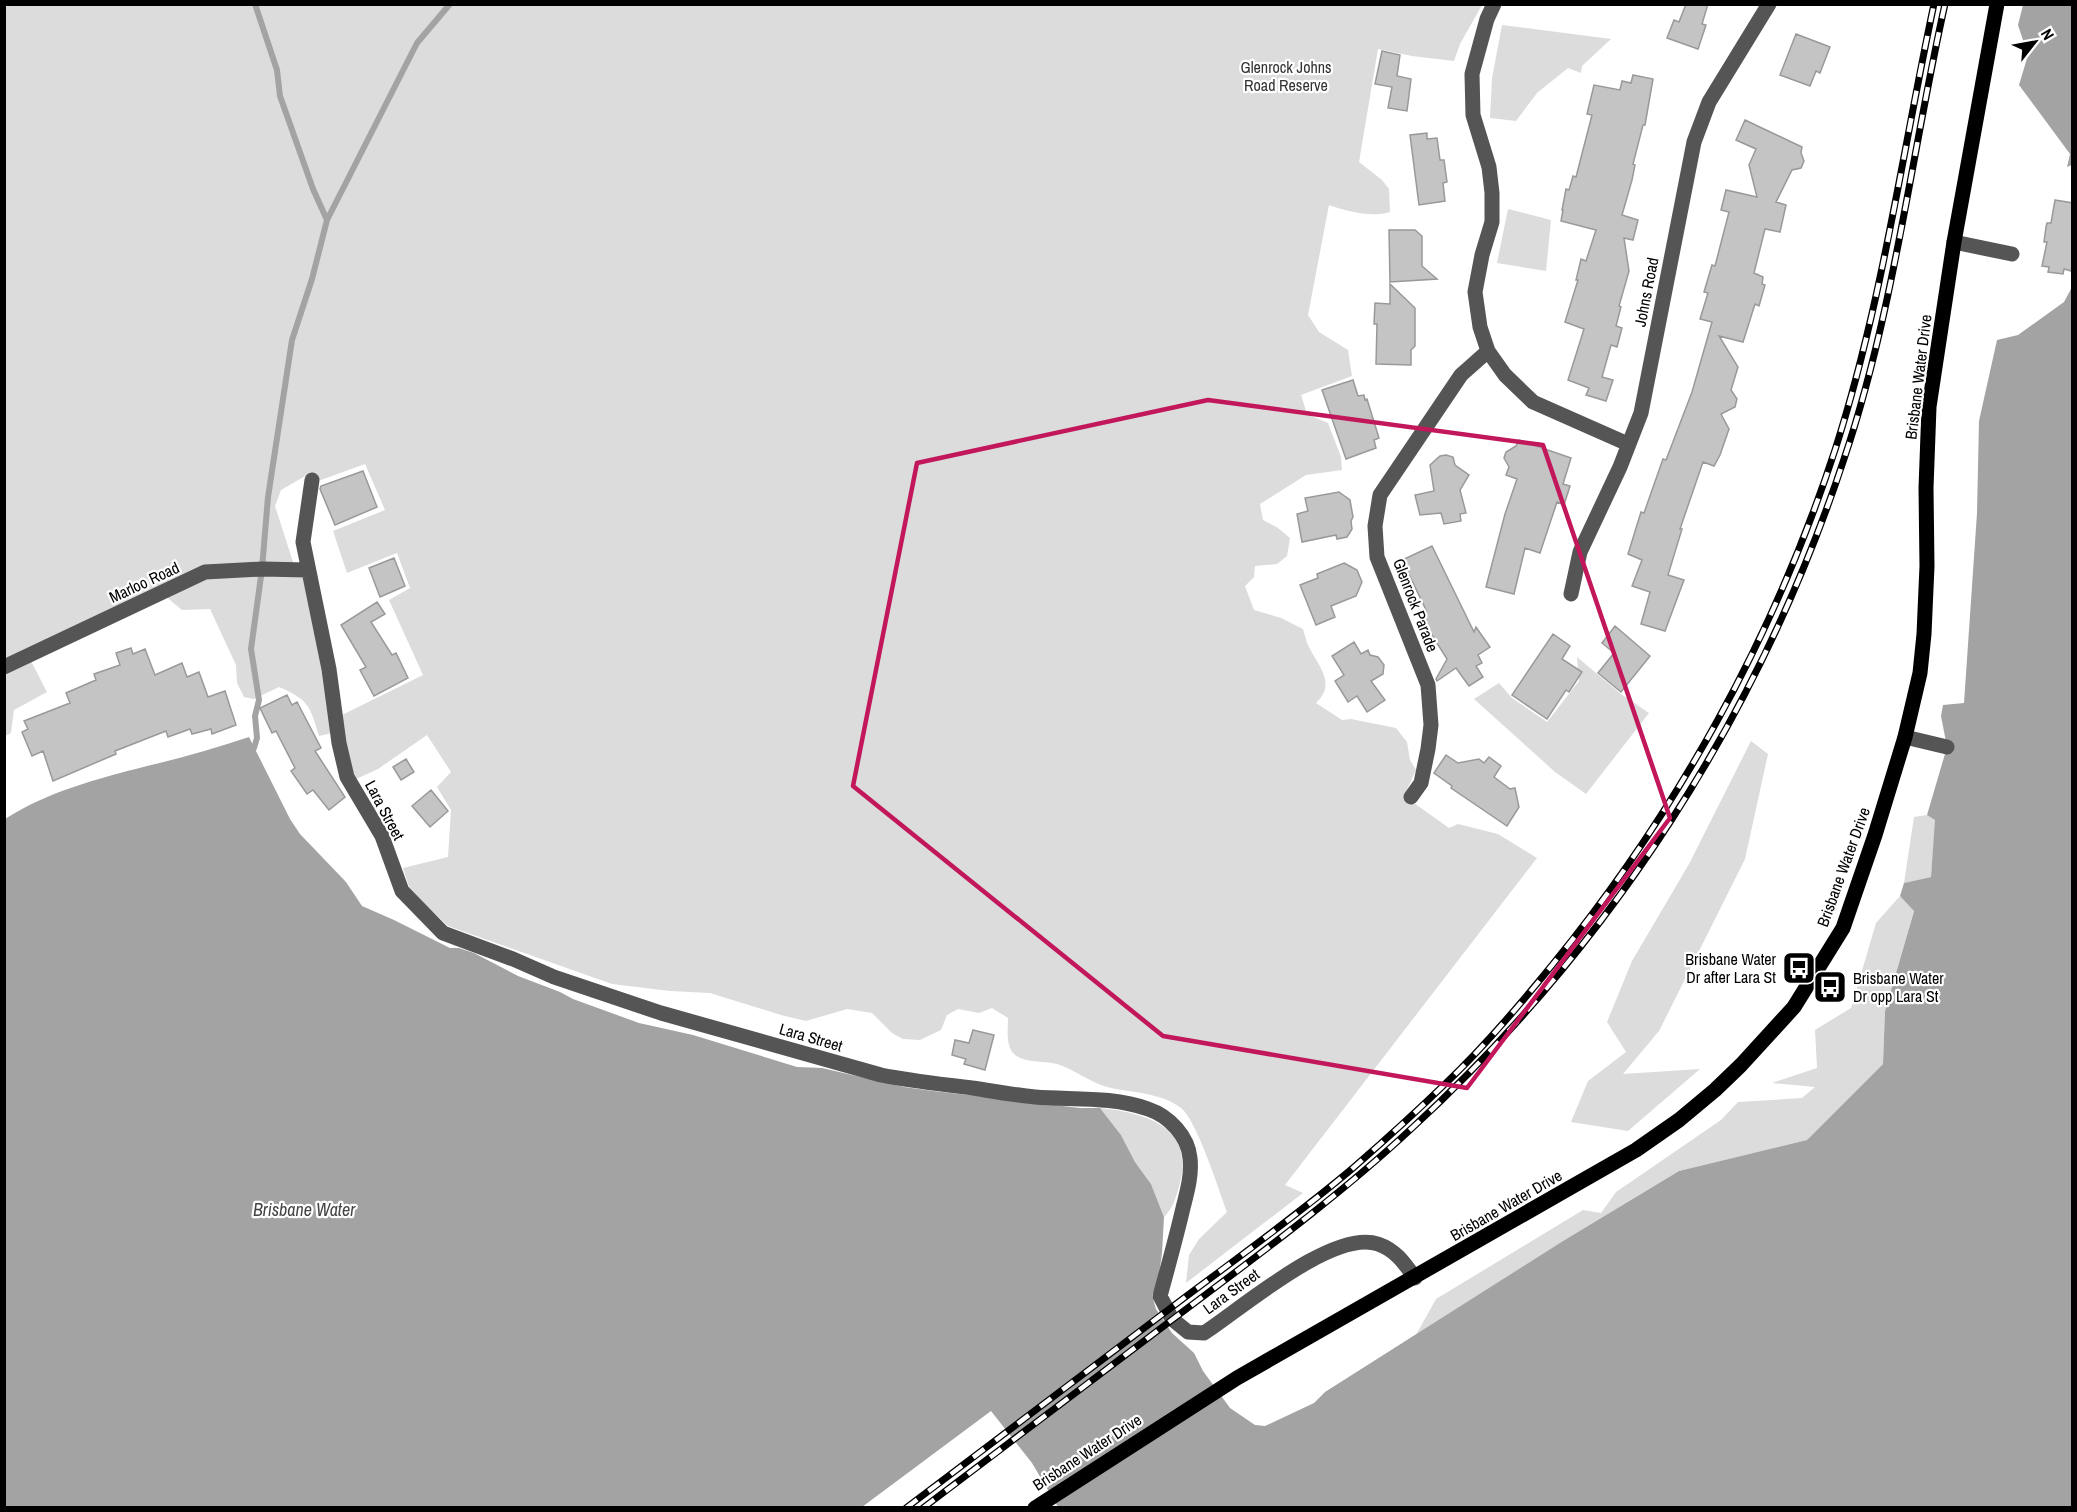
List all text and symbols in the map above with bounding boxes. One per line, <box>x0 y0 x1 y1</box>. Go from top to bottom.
north arrow <box>2005 12 2065 72</box>
text: N <box>2036 25 2060 44</box>
park label: Glenrock Johns Road Reserve <box>1240 56 1332 96</box>
street label: Johns Road <box>1629 256 1663 328</box>
street label: Brisbane Water Drive <box>1899 313 1937 441</box>
street label: Glenrock Parade <box>1388 555 1444 655</box>
street label: Marloo Road <box>105 556 183 608</box>
street label: Lara Street <box>360 776 410 844</box>
street label: Brisbane Water Drive <box>1811 804 1875 930</box>
place label: Brisbane Water Dr after Lara St <box>1685 948 1777 988</box>
bus stop icon: Brisbane Water Dr after Lara St <box>1781 950 1817 986</box>
place label: Brisbane Water Dr opp Lara St <box>1853 967 1944 1007</box>
bus stop icon: Brisbane Water Dr opp Lara St <box>1812 969 1848 1005</box>
street label: Lara Street <box>777 1017 846 1057</box>
street label: Brisbane Water Drive <box>1446 1164 1566 1246</box>
water label: Brisbane Water <box>253 1197 356 1222</box>
street label: Lara Street <box>1198 1263 1264 1319</box>
street label: Brisbane Water Drive <box>1028 1409 1146 1495</box>

